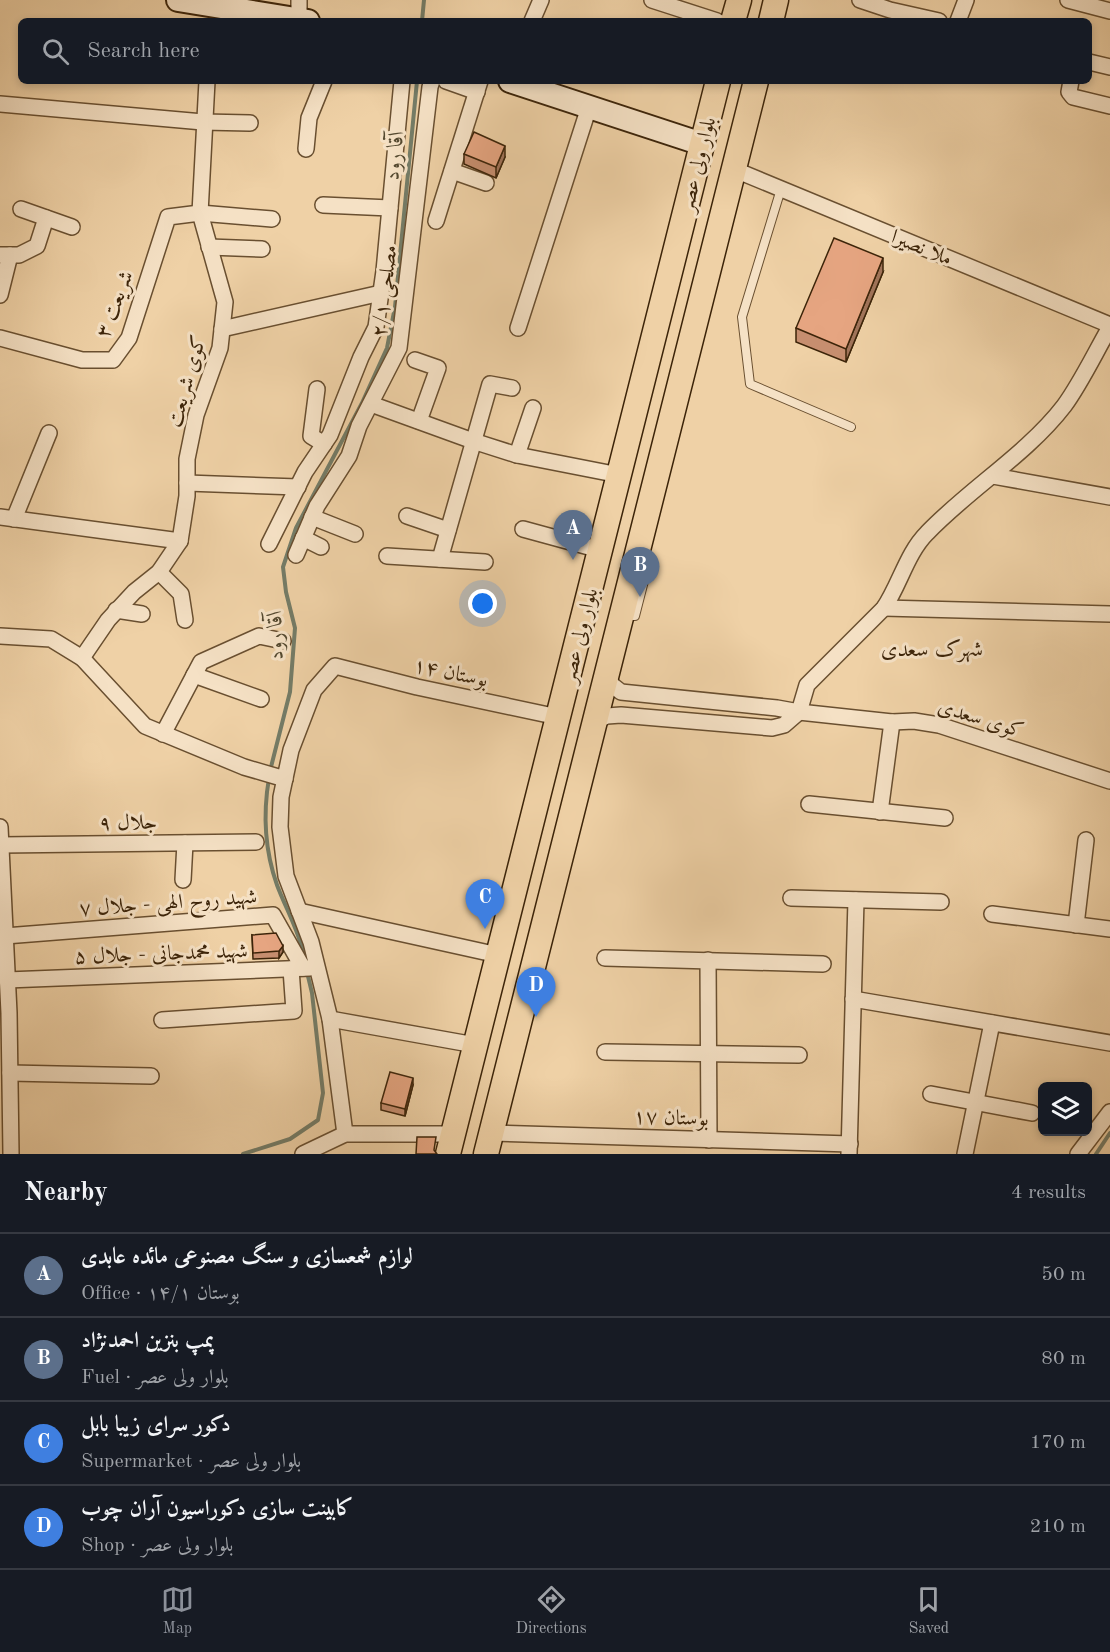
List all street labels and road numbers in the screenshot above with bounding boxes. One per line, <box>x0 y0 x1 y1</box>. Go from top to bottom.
street label: بلوار ولی عصر <box>676 115 722 216</box>
street label: ملا نصیرا <box>888 227 955 270</box>
street label: مصلحی ۲/۱ <box>369 244 404 339</box>
street label: شریعت ۳ <box>93 268 140 342</box>
street label: کوی شریعت <box>164 333 213 430</box>
street label: بلوار ولی عصر <box>558 586 604 687</box>
street label: بوستان ۱۴ <box>411 655 490 693</box>
street label: کوی سعدی <box>935 696 1026 743</box>
street label: جلال ۹ <box>99 812 157 835</box>
street label: شهید روح الهی - جلال ۷ <box>78 887 258 927</box>
street label: شهید محمدجانی - جلال ۵ <box>74 941 248 970</box>
street label: بوستان ۱۷ <box>633 1107 709 1131</box>

